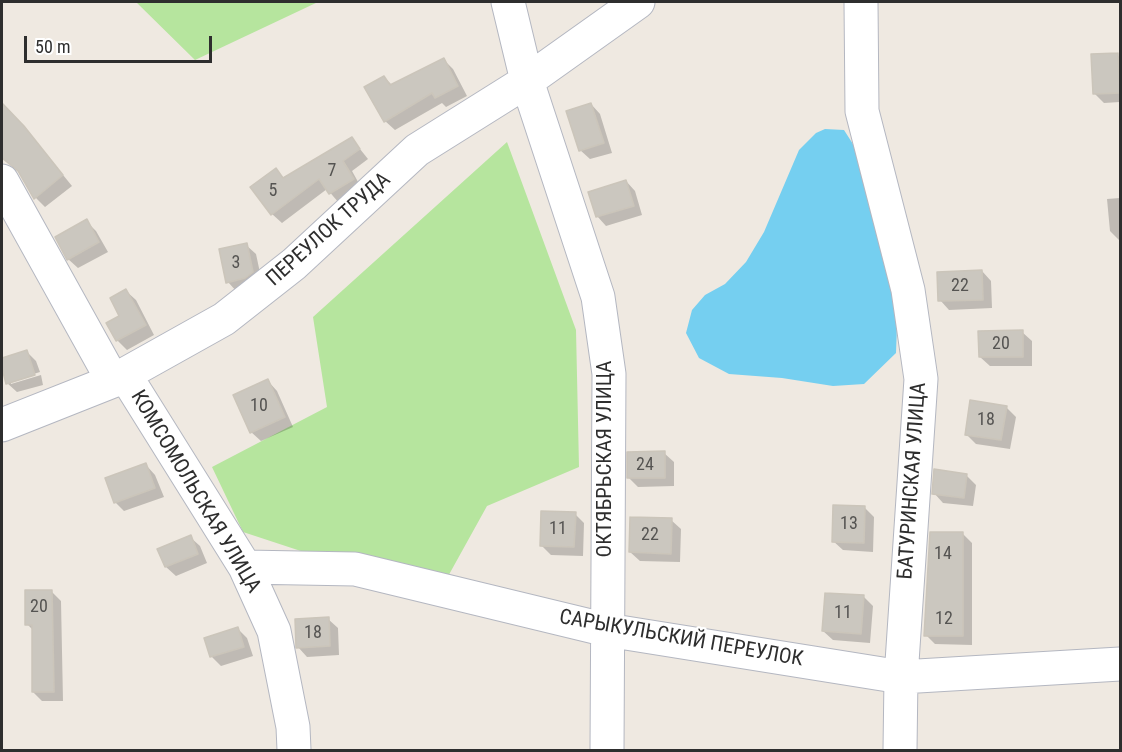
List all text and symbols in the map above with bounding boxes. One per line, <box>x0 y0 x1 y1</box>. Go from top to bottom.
scale bar <box>27 24 214 62</box>
text: 50 m <box>35 36 70 57</box>
house number: 7 <box>328 160 336 182</box>
street label: ПЕРЕУЛОК ТРУДА <box>262 168 396 292</box>
house number: 5 <box>269 180 277 202</box>
house number: 3 <box>232 252 240 274</box>
house number: 22 <box>951 275 969 297</box>
house number: 20 <box>992 333 1010 355</box>
street label: ОКТЯБРЬСКАЯ УЛИЦА <box>593 361 619 557</box>
street label: БАТУРИНСКАЯ УЛИЦА <box>894 382 932 580</box>
street label: КОМСОМОЛЬСКАЯ УЛИЦА <box>124 386 266 598</box>
house number: 10 <box>250 395 268 417</box>
house number: 18 <box>977 409 995 431</box>
house number: 24 <box>636 454 654 476</box>
house number: 13 <box>840 513 858 535</box>
house number: 11 <box>549 518 567 540</box>
house number: 22 <box>641 524 659 546</box>
house number: 14 <box>934 543 952 565</box>
house number: 20 <box>30 596 48 618</box>
house number: 11 <box>834 602 852 624</box>
street label: САРЫКУЛЬСКИЙ ПЕРЕУЛОК <box>557 605 805 673</box>
house number: 12 <box>935 608 953 630</box>
house number: 18 <box>304 622 322 644</box>

